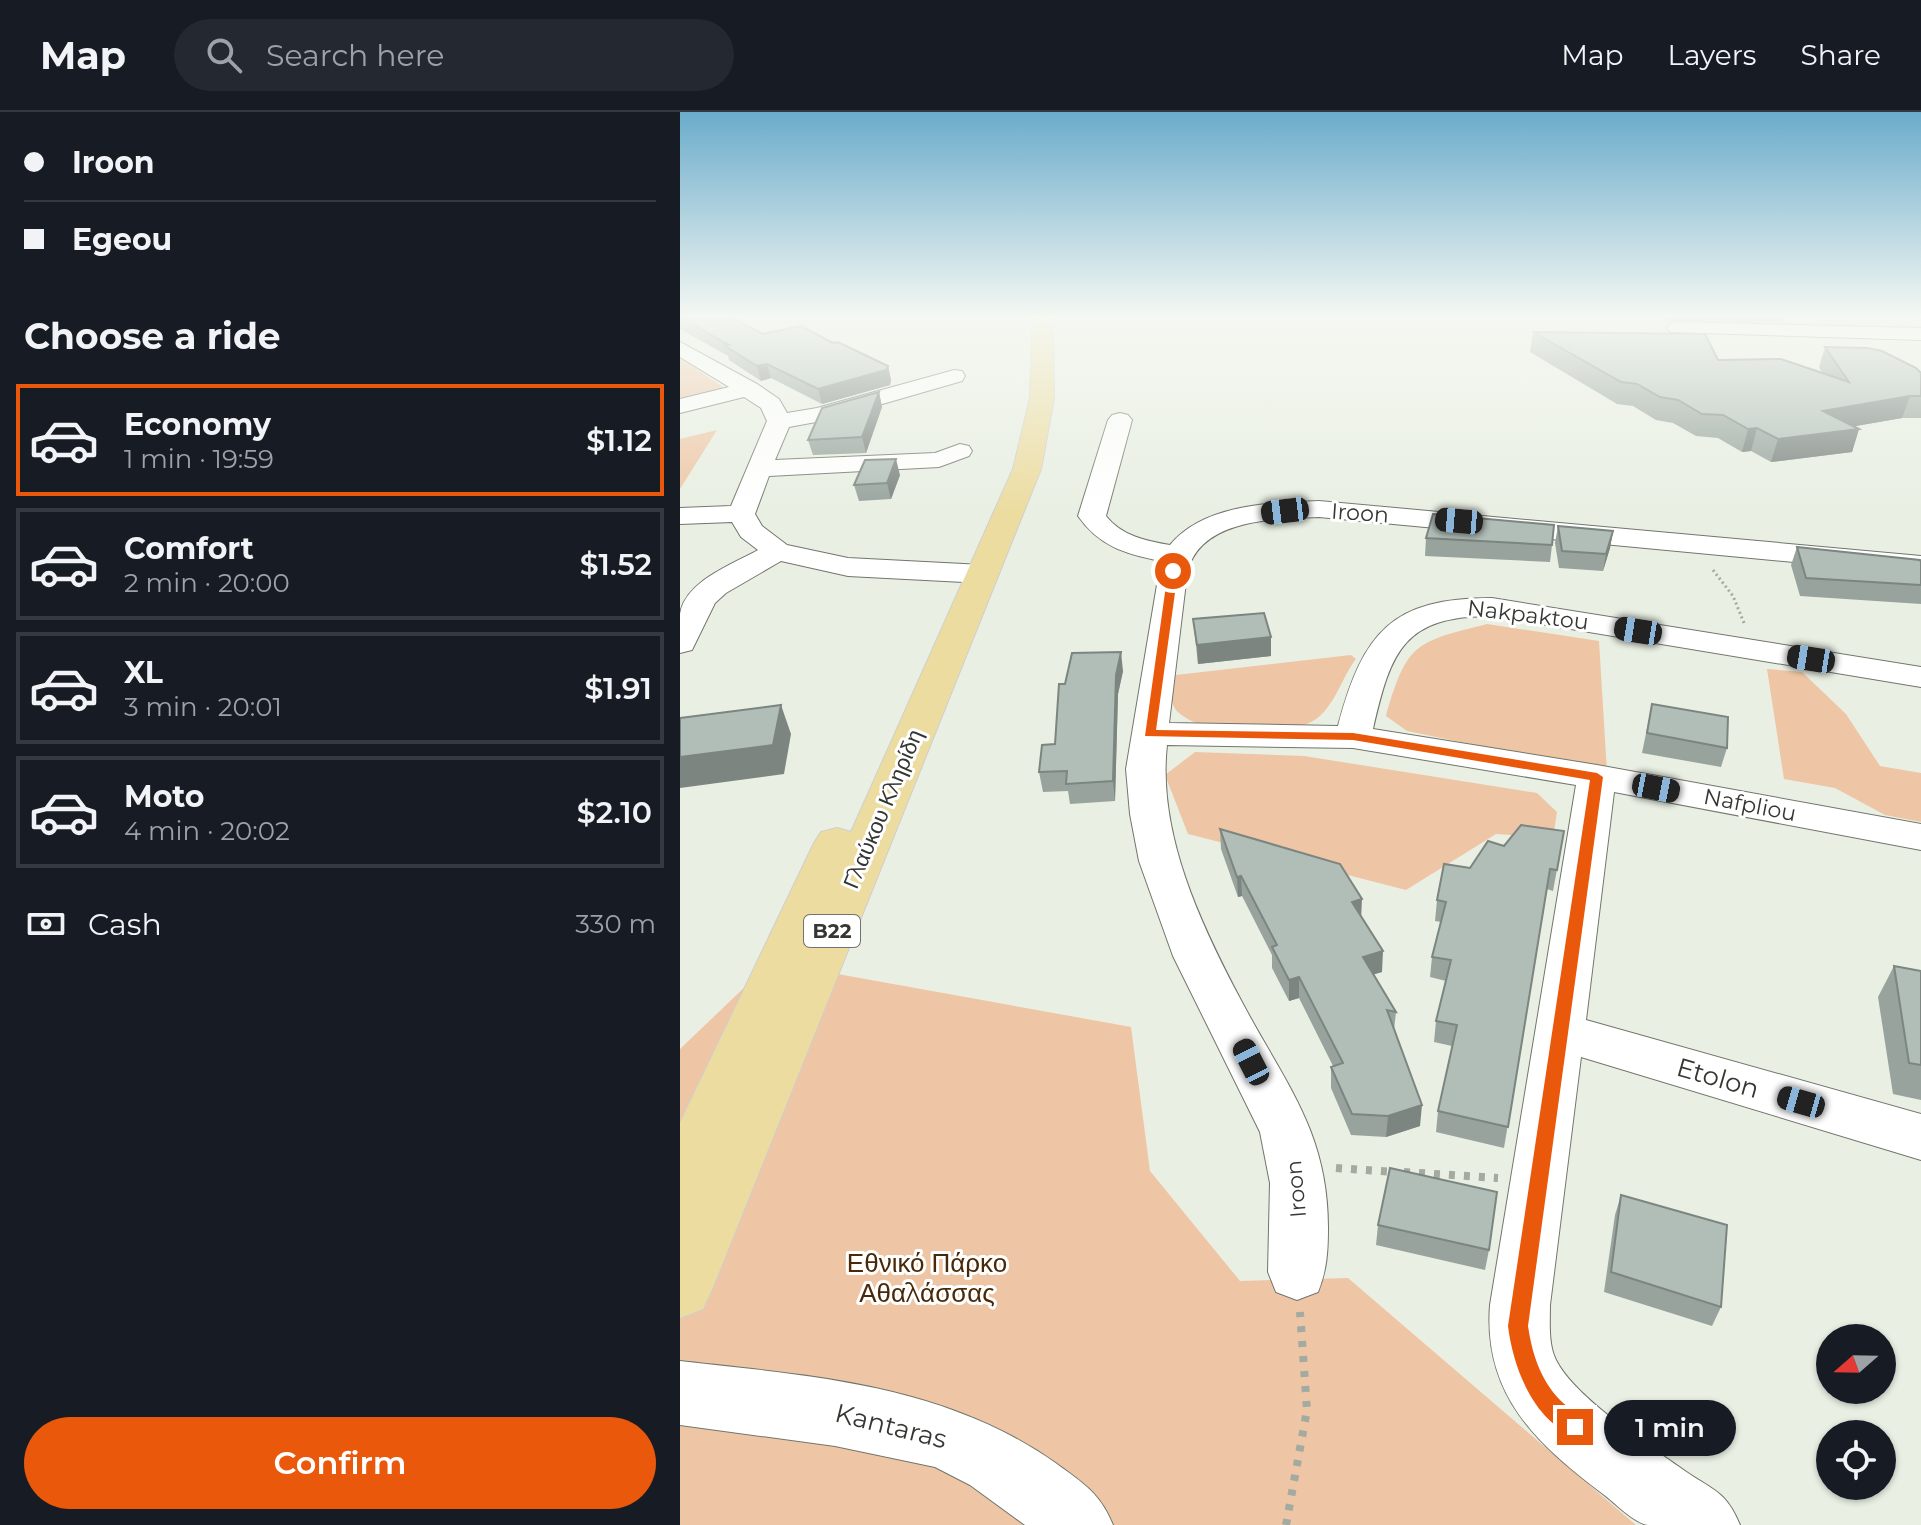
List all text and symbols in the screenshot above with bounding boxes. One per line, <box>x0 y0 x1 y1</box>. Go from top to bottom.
search box <box>174 19 734 91</box>
text: Map <box>40 32 126 79</box>
icon: search <box>202 33 246 77</box>
text: Search here <box>266 37 444 74</box>
text: Map <box>1561 38 1624 72</box>
text: Layers <box>1668 38 1757 72</box>
text: Share <box>1801 38 1881 72</box>
text: Iroon <box>72 144 155 181</box>
text: Egeou <box>72 221 172 258</box>
text: Choose a ride <box>24 314 281 358</box>
icon: car <box>28 404 100 476</box>
text: Economy <box>124 406 271 443</box>
text: $1.12 <box>586 422 652 459</box>
text: 1 min · 19:59 <box>124 443 274 475</box>
car <box>1260 496 1310 526</box>
street label: Iroon <box>1330 498 1390 528</box>
car <box>1434 507 1484 535</box>
icon: car <box>28 528 100 600</box>
text: Comfort <box>124 530 254 567</box>
text: $1.52 <box>580 546 652 583</box>
route start <box>1155 553 1191 589</box>
text: 2 min · 20:00 <box>124 567 290 599</box>
street label: Nakpaktou <box>1466 594 1590 636</box>
car <box>1612 615 1664 647</box>
car <box>1785 643 1837 675</box>
icon: car <box>28 652 100 724</box>
text: XL <box>124 654 163 691</box>
text: $1.91 <box>584 670 652 707</box>
text: 3 min · 20:01 <box>124 691 282 723</box>
street label: Γλαύκου Κληρίδη <box>837 725 929 893</box>
car <box>1630 772 1682 804</box>
icon: car <box>28 776 100 848</box>
text: Moto <box>124 778 205 815</box>
street label: Nafpliou <box>1701 783 1799 827</box>
text: $2.10 <box>577 794 652 831</box>
text: 4 min · 20:02 <box>124 815 290 847</box>
icon: cash <box>24 902 68 946</box>
text: Cash <box>88 906 162 943</box>
text: 330 m <box>575 908 656 940</box>
road number: B22 <box>804 915 860 947</box>
car <box>1229 1035 1273 1089</box>
street label: Etolon <box>1673 1051 1763 1105</box>
car <box>1775 1084 1827 1120</box>
street label: Iroon <box>1280 1159 1312 1219</box>
park label: Εθνικό Πάρκο Αθαλάσσας <box>847 1247 1007 1309</box>
north arrow <box>1816 1324 1896 1404</box>
map controls <box>1816 1324 1896 1500</box>
street label: Kantaras <box>832 1397 950 1455</box>
callout: 1 min <box>1603 1399 1735 1455</box>
route end <box>1557 1409 1593 1445</box>
text: 1 min <box>1635 1412 1705 1444</box>
button: Confirm <box>24 1417 656 1509</box>
button: locate <box>1816 1420 1896 1500</box>

